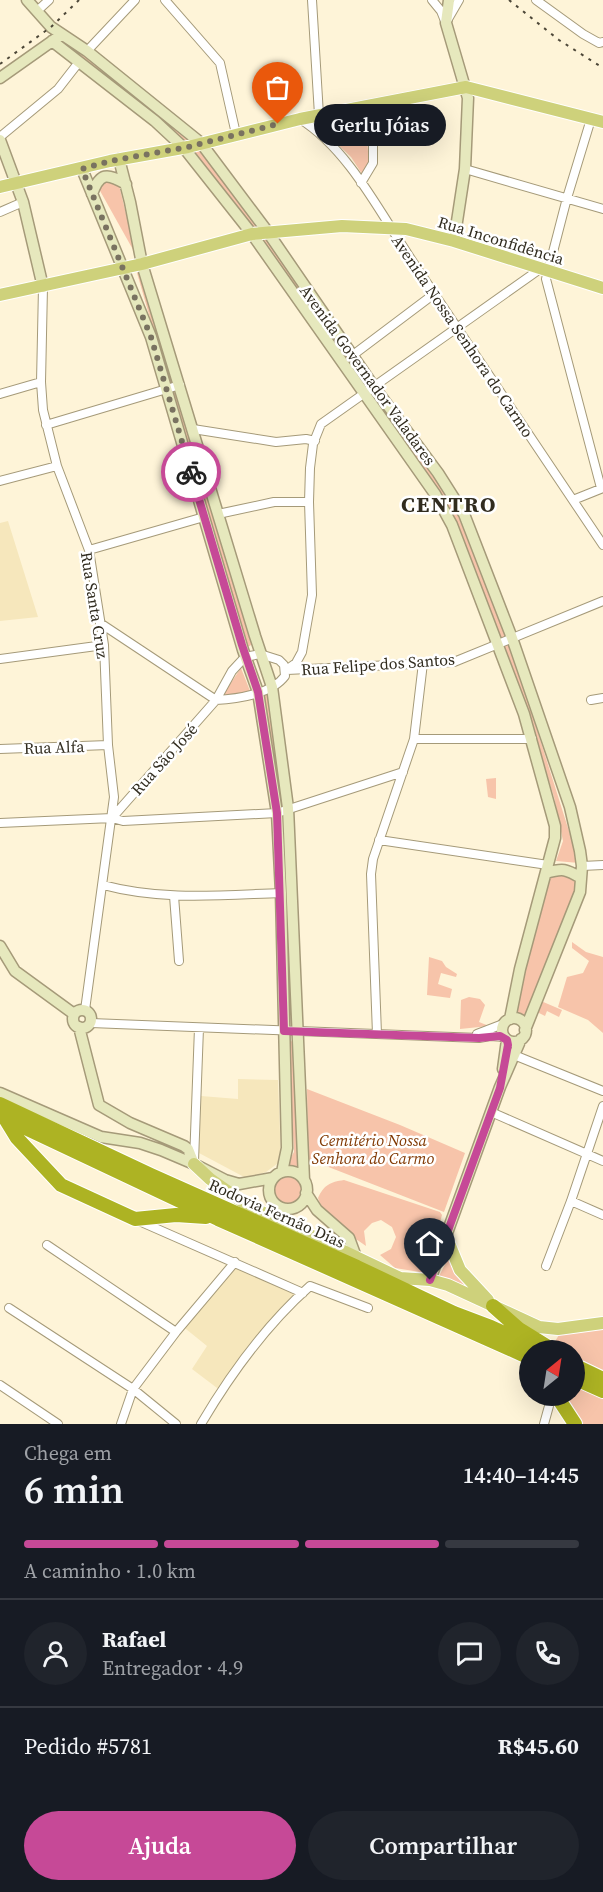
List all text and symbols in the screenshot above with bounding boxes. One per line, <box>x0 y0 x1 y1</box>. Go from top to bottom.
pin <box>252 62 303 124</box>
icon: bag <box>261 71 294 104</box>
callout: Gerlu Jóias <box>314 103 446 145</box>
text: Gerlu Jóias <box>331 111 429 139</box>
street label: Rua Inconfidência <box>435 210 568 270</box>
street label: Avenida Nossa Senhora do Carmo <box>387 231 539 442</box>
street label: Avenida Governador Valadares <box>295 280 441 470</box>
courier <box>161 442 221 502</box>
icon: bike <box>175 456 208 489</box>
district label: CENTRO <box>401 489 497 519</box>
street label: Rua Santa Cruz <box>76 550 114 660</box>
street label: Rua Felipe dos Santos <box>300 648 456 680</box>
street label: Rua São José <box>126 718 202 800</box>
street label: Rua Alfa <box>23 735 86 759</box>
park label: Cemitério Nossa Senhora do Carmo <box>312 1129 434 1169</box>
street label: Rodovia Fernão Dias <box>206 1173 349 1253</box>
pin <box>404 1218 455 1280</box>
icon: home <box>413 1227 446 1260</box>
north arrow <box>519 1340 585 1406</box>
map controls <box>519 1340 585 1406</box>
text: Chega em <box>24 1439 112 1467</box>
text: 14:40–14:45 <box>463 1460 579 1490</box>
text: 6 min <box>24 1463 124 1516</box>
text: A caminho · 1.0 km <box>24 1557 196 1585</box>
button: person <box>24 1622 87 1685</box>
button: chat <box>438 1622 501 1685</box>
button: phone <box>516 1622 579 1685</box>
text: Rafael <box>102 1624 166 1654</box>
text: Entregador · 4.9 <box>102 1654 243 1682</box>
text: Pedido #5781 <box>24 1731 152 1761</box>
text: R$45.60 <box>498 1731 579 1761</box>
button: Ajuda <box>24 1811 296 1880</box>
button: Compartilhar <box>308 1811 579 1880</box>

